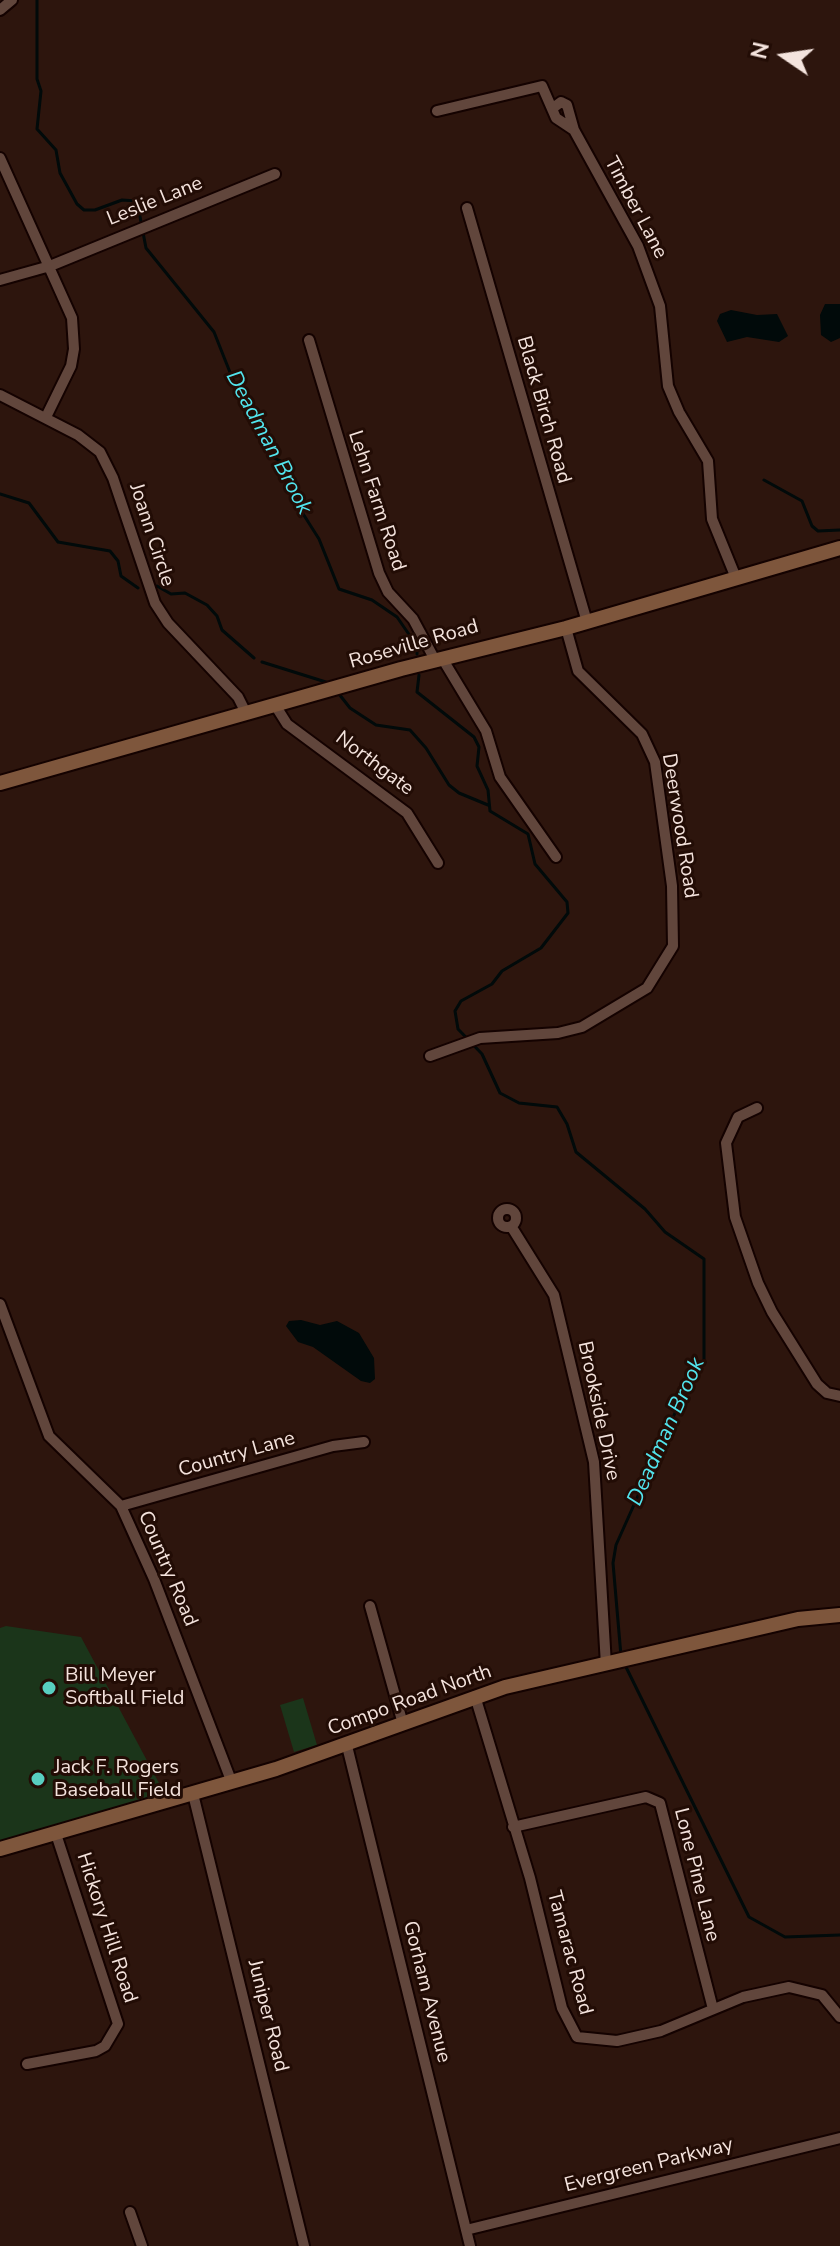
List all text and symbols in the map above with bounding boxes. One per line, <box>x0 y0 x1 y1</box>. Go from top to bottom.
north arrow <box>744 16 824 96</box>
text: N <box>744 39 777 62</box>
street label: Timber Lane <box>598 153 672 263</box>
street label: Leslie Lane <box>104 172 206 232</box>
street label: Black Birch Road <box>511 334 575 486</box>
water label: Deadman Brook <box>219 367 317 519</box>
street label: Lehn Farm Road <box>342 428 410 574</box>
street label: Joann Circle <box>123 480 179 590</box>
street label: Roseville Road <box>347 615 481 675</box>
street label: Northgate <box>330 727 418 801</box>
street label: Deerwood Road <box>656 752 702 900</box>
street label: Brookside Drive <box>572 1339 624 1483</box>
water label: Deadman Brook <box>623 1354 711 1510</box>
street label: Country Lane <box>176 1427 298 1483</box>
street label: Country Road <box>132 1508 202 1630</box>
street label: Compo Road North <box>325 1660 495 1742</box>
place label: Bill Meyer Softball Field <box>65 1664 184 1711</box>
marker: Bill Meyer Softball Field <box>40 1679 58 1697</box>
place label: Jack F. Rogers Baseball Field <box>54 1756 181 1803</box>
marker: Jack F. Rogers Baseball Field <box>29 1770 47 1788</box>
street label: Lone Pine Lane <box>668 1806 724 1944</box>
street label: Hickory Hill Road <box>70 1850 142 2006</box>
street label: Tamarac Road <box>541 1888 597 2018</box>
street label: Gorham Avenue <box>397 1919 455 2065</box>
street label: Juniper Road <box>241 1957 293 2075</box>
street label: Evergreen Parkway <box>562 2133 736 2199</box>

